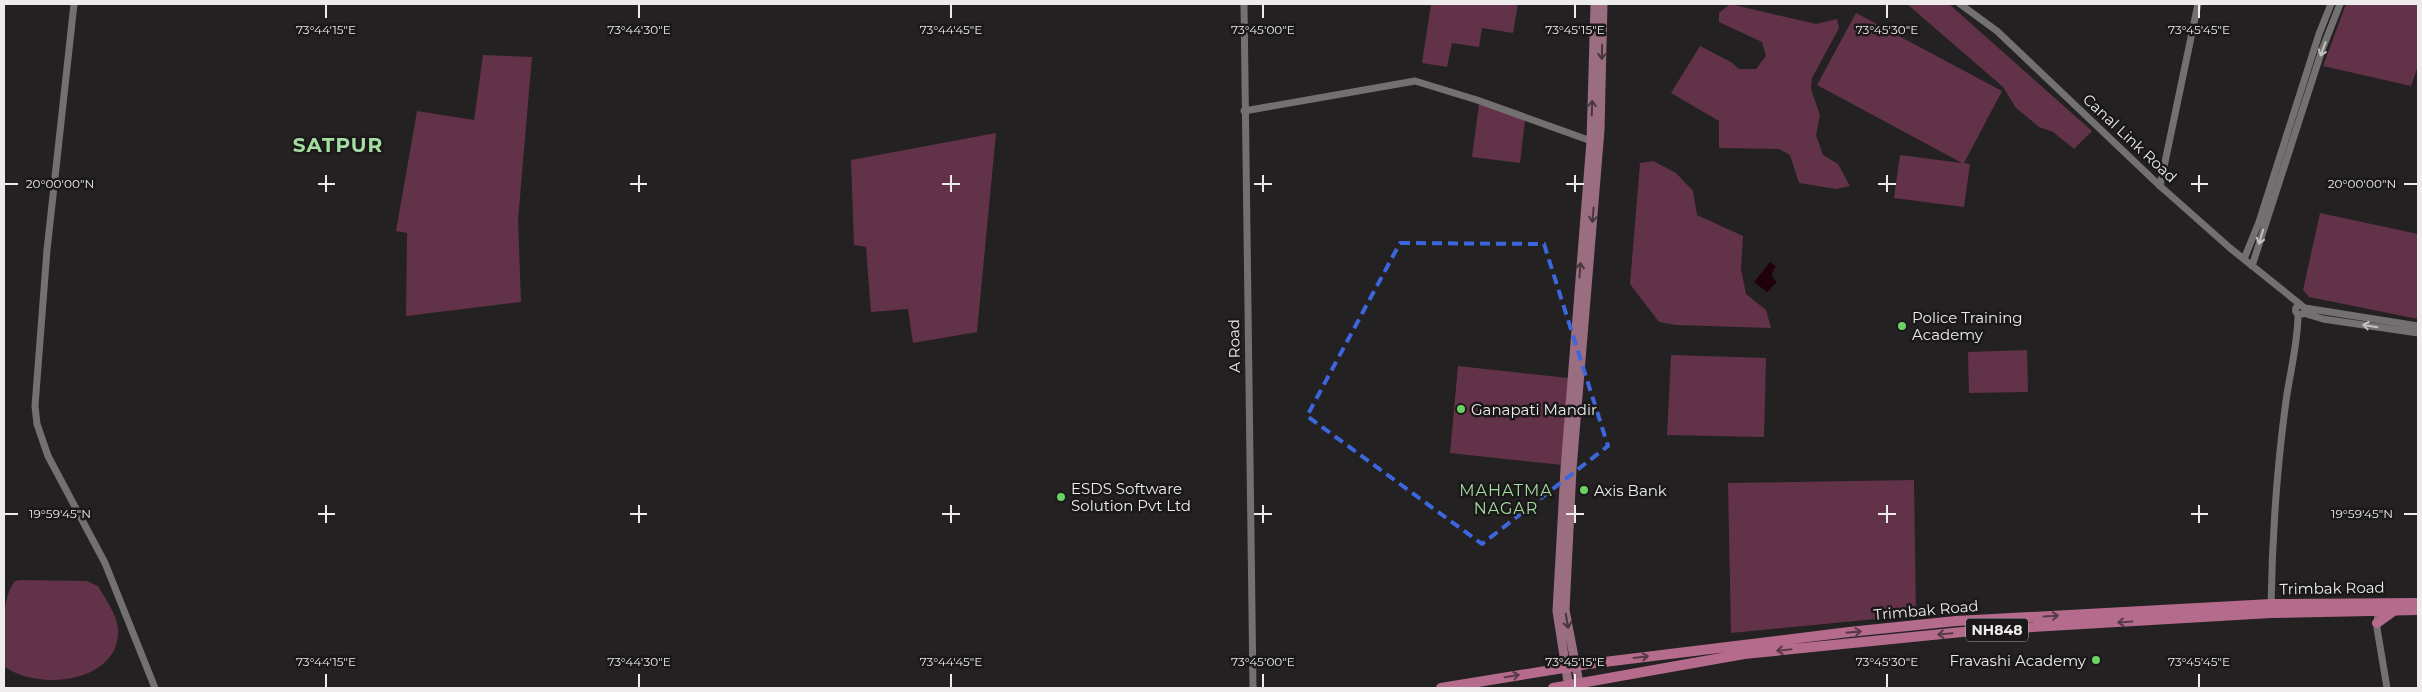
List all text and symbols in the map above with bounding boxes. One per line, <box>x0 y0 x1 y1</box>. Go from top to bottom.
text: 73°44'15"E <box>296 22 356 37</box>
text: 73°44'30"E <box>607 22 671 37</box>
text: 73°44'45"E <box>920 22 982 37</box>
text: 73°45'00"E <box>1231 22 1295 37</box>
text: 73°45'15"E <box>1545 22 1605 37</box>
text: 73°45'30"E <box>1856 22 1918 37</box>
text: 73°45'45"E <box>2168 22 2230 37</box>
one-way arrow <box>2318 41 2327 57</box>
one-way arrow <box>1597 44 1607 60</box>
street label: Canal Link Road <box>2079 90 2181 186</box>
one-way arrow <box>1587 101 1596 117</box>
district label: SATPUR <box>293 133 383 157</box>
text: 20°00'00"N <box>26 176 94 191</box>
text: 20°00'00"N <box>2328 176 2396 191</box>
one-way arrow <box>1588 206 1598 222</box>
one-way arrow <box>2256 229 2266 245</box>
one-way arrow <box>1575 263 1584 279</box>
place label: Police Training Academy <box>1912 308 2023 344</box>
street label: A Road <box>1224 319 1244 373</box>
marker: Police Training Academy <box>1896 320 1908 332</box>
one-way arrow <box>2362 321 2378 331</box>
place label: Ganapati Mandir <box>1471 400 1597 419</box>
marker: Ganapati Mandir <box>1455 403 1467 415</box>
place label: ESDS Software Solution Pvt Ltd <box>1071 479 1191 515</box>
district label: MAHATMA NAGAR <box>1459 481 1553 518</box>
place label: Axis Bank <box>1594 481 1667 500</box>
marker: Axis Bank <box>1578 484 1590 496</box>
marker: ESDS Software Solution Pvt Ltd <box>1055 491 1067 503</box>
text: 19°59'45"N <box>29 506 91 521</box>
text: 19°59'45"N <box>2331 506 2393 521</box>
street label: Trimbak Road <box>2279 578 2385 598</box>
street label: Trimbak Road <box>1873 596 1979 624</box>
one-way arrow <box>2043 612 2059 621</box>
one-way arrow <box>1563 613 1573 629</box>
one-way arrow <box>2117 617 2133 626</box>
road number: NH848 <box>1966 618 2028 642</box>
one-way arrow <box>1846 627 1862 636</box>
one-way arrow <box>1938 629 1954 638</box>
one-way arrow <box>1776 645 1792 655</box>
place label: Fravashi Academy <box>1949 651 2087 670</box>
one-way arrow <box>1633 652 1649 662</box>
text: 73°44'15"E <box>296 654 356 669</box>
text: 73°44'30"E <box>607 654 671 669</box>
text: 73°44'45"E <box>920 654 982 669</box>
text: 73°45'00"E <box>1231 654 1295 669</box>
text: 73°45'15"E <box>1545 654 1605 669</box>
text: 73°45'30"E <box>1856 654 1918 669</box>
marker: Fravashi Academy <box>2090 654 2102 666</box>
text: 73°45'45"E <box>2168 654 2230 669</box>
one-way arrow <box>1504 671 1520 681</box>

